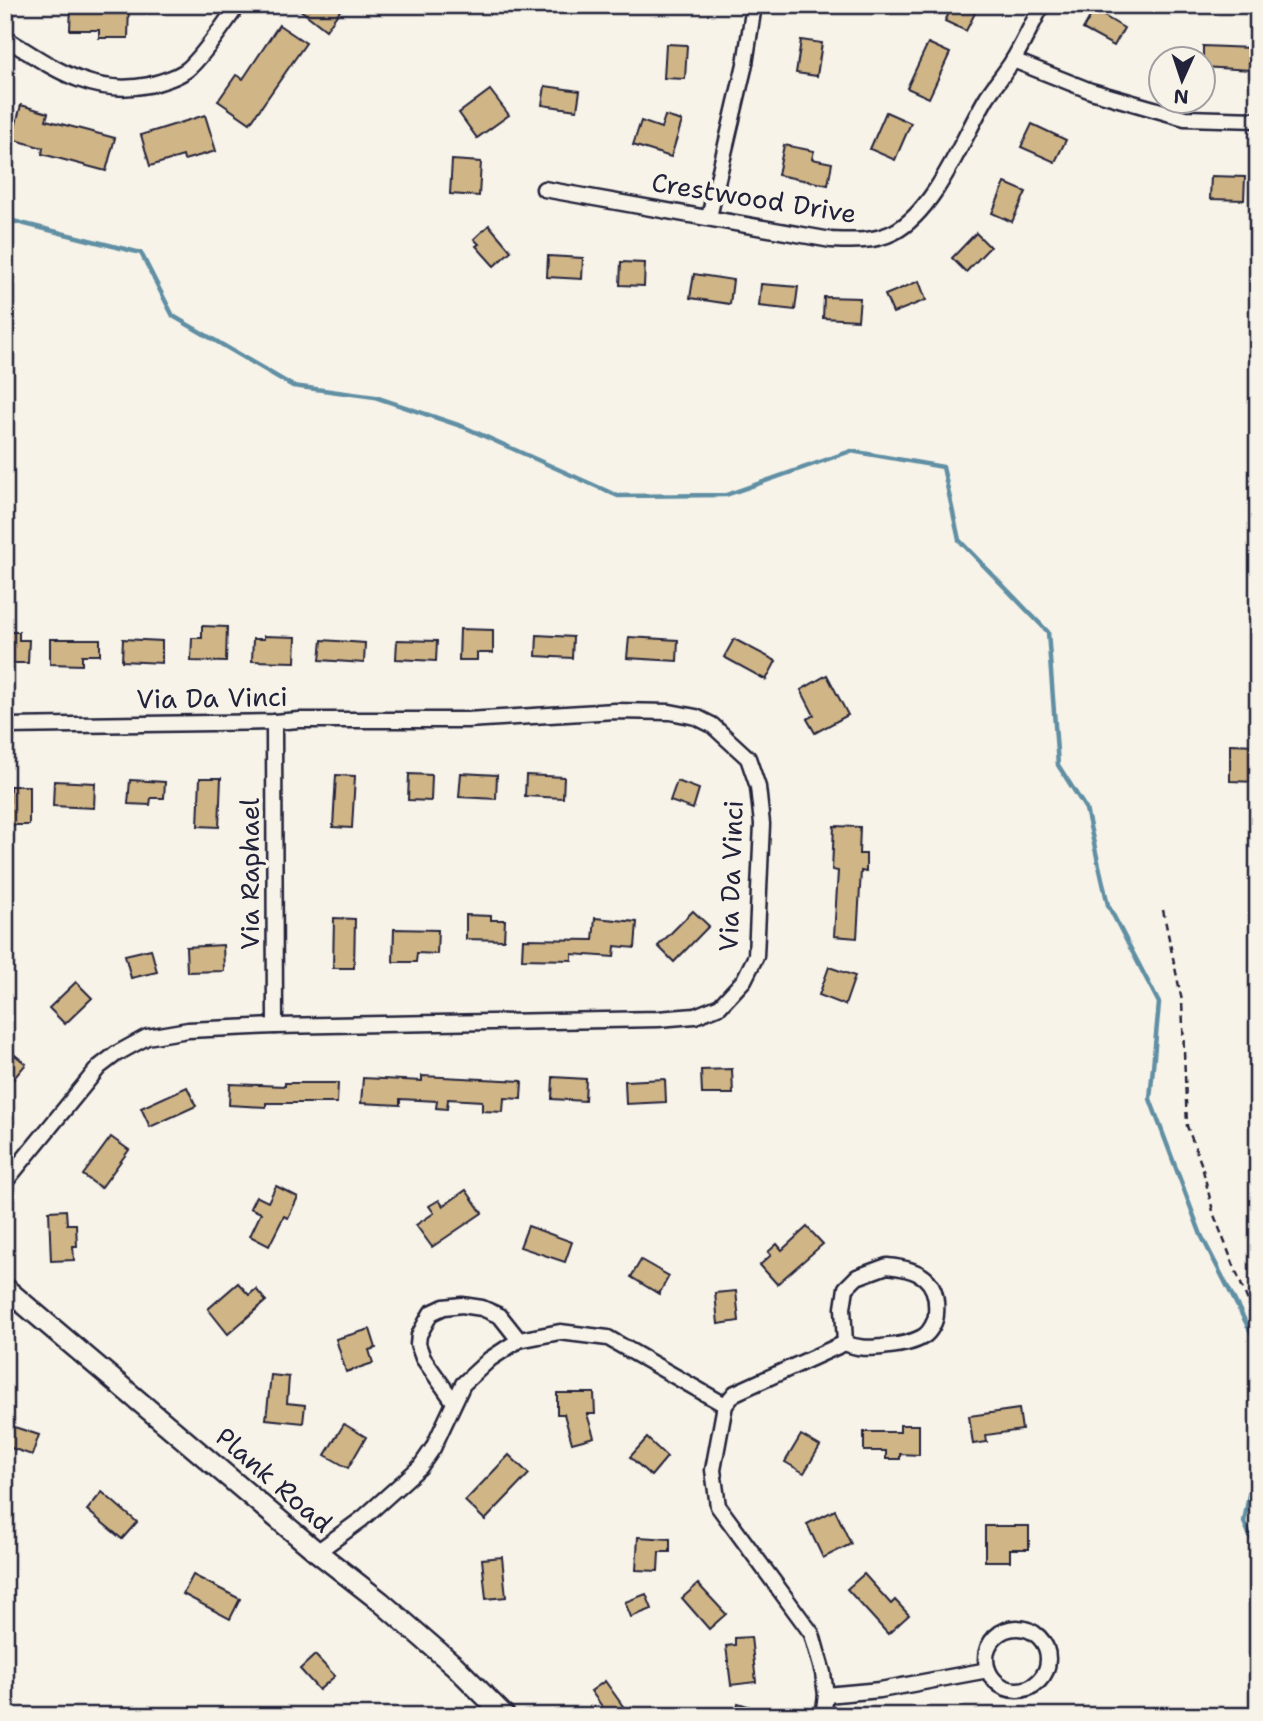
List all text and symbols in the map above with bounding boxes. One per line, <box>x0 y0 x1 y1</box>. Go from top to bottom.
north arrow <box>1148 46 1218 116</box>
text: N <box>1173 84 1189 109</box>
street label: Crestwood Drive <box>649 164 859 231</box>
street label: Via Da Vinci <box>136 679 288 716</box>
street label: Via Raphael <box>232 798 267 950</box>
street label: Via Da Vinci <box>710 800 751 952</box>
street label: Plank Road <box>208 1419 340 1540</box>

